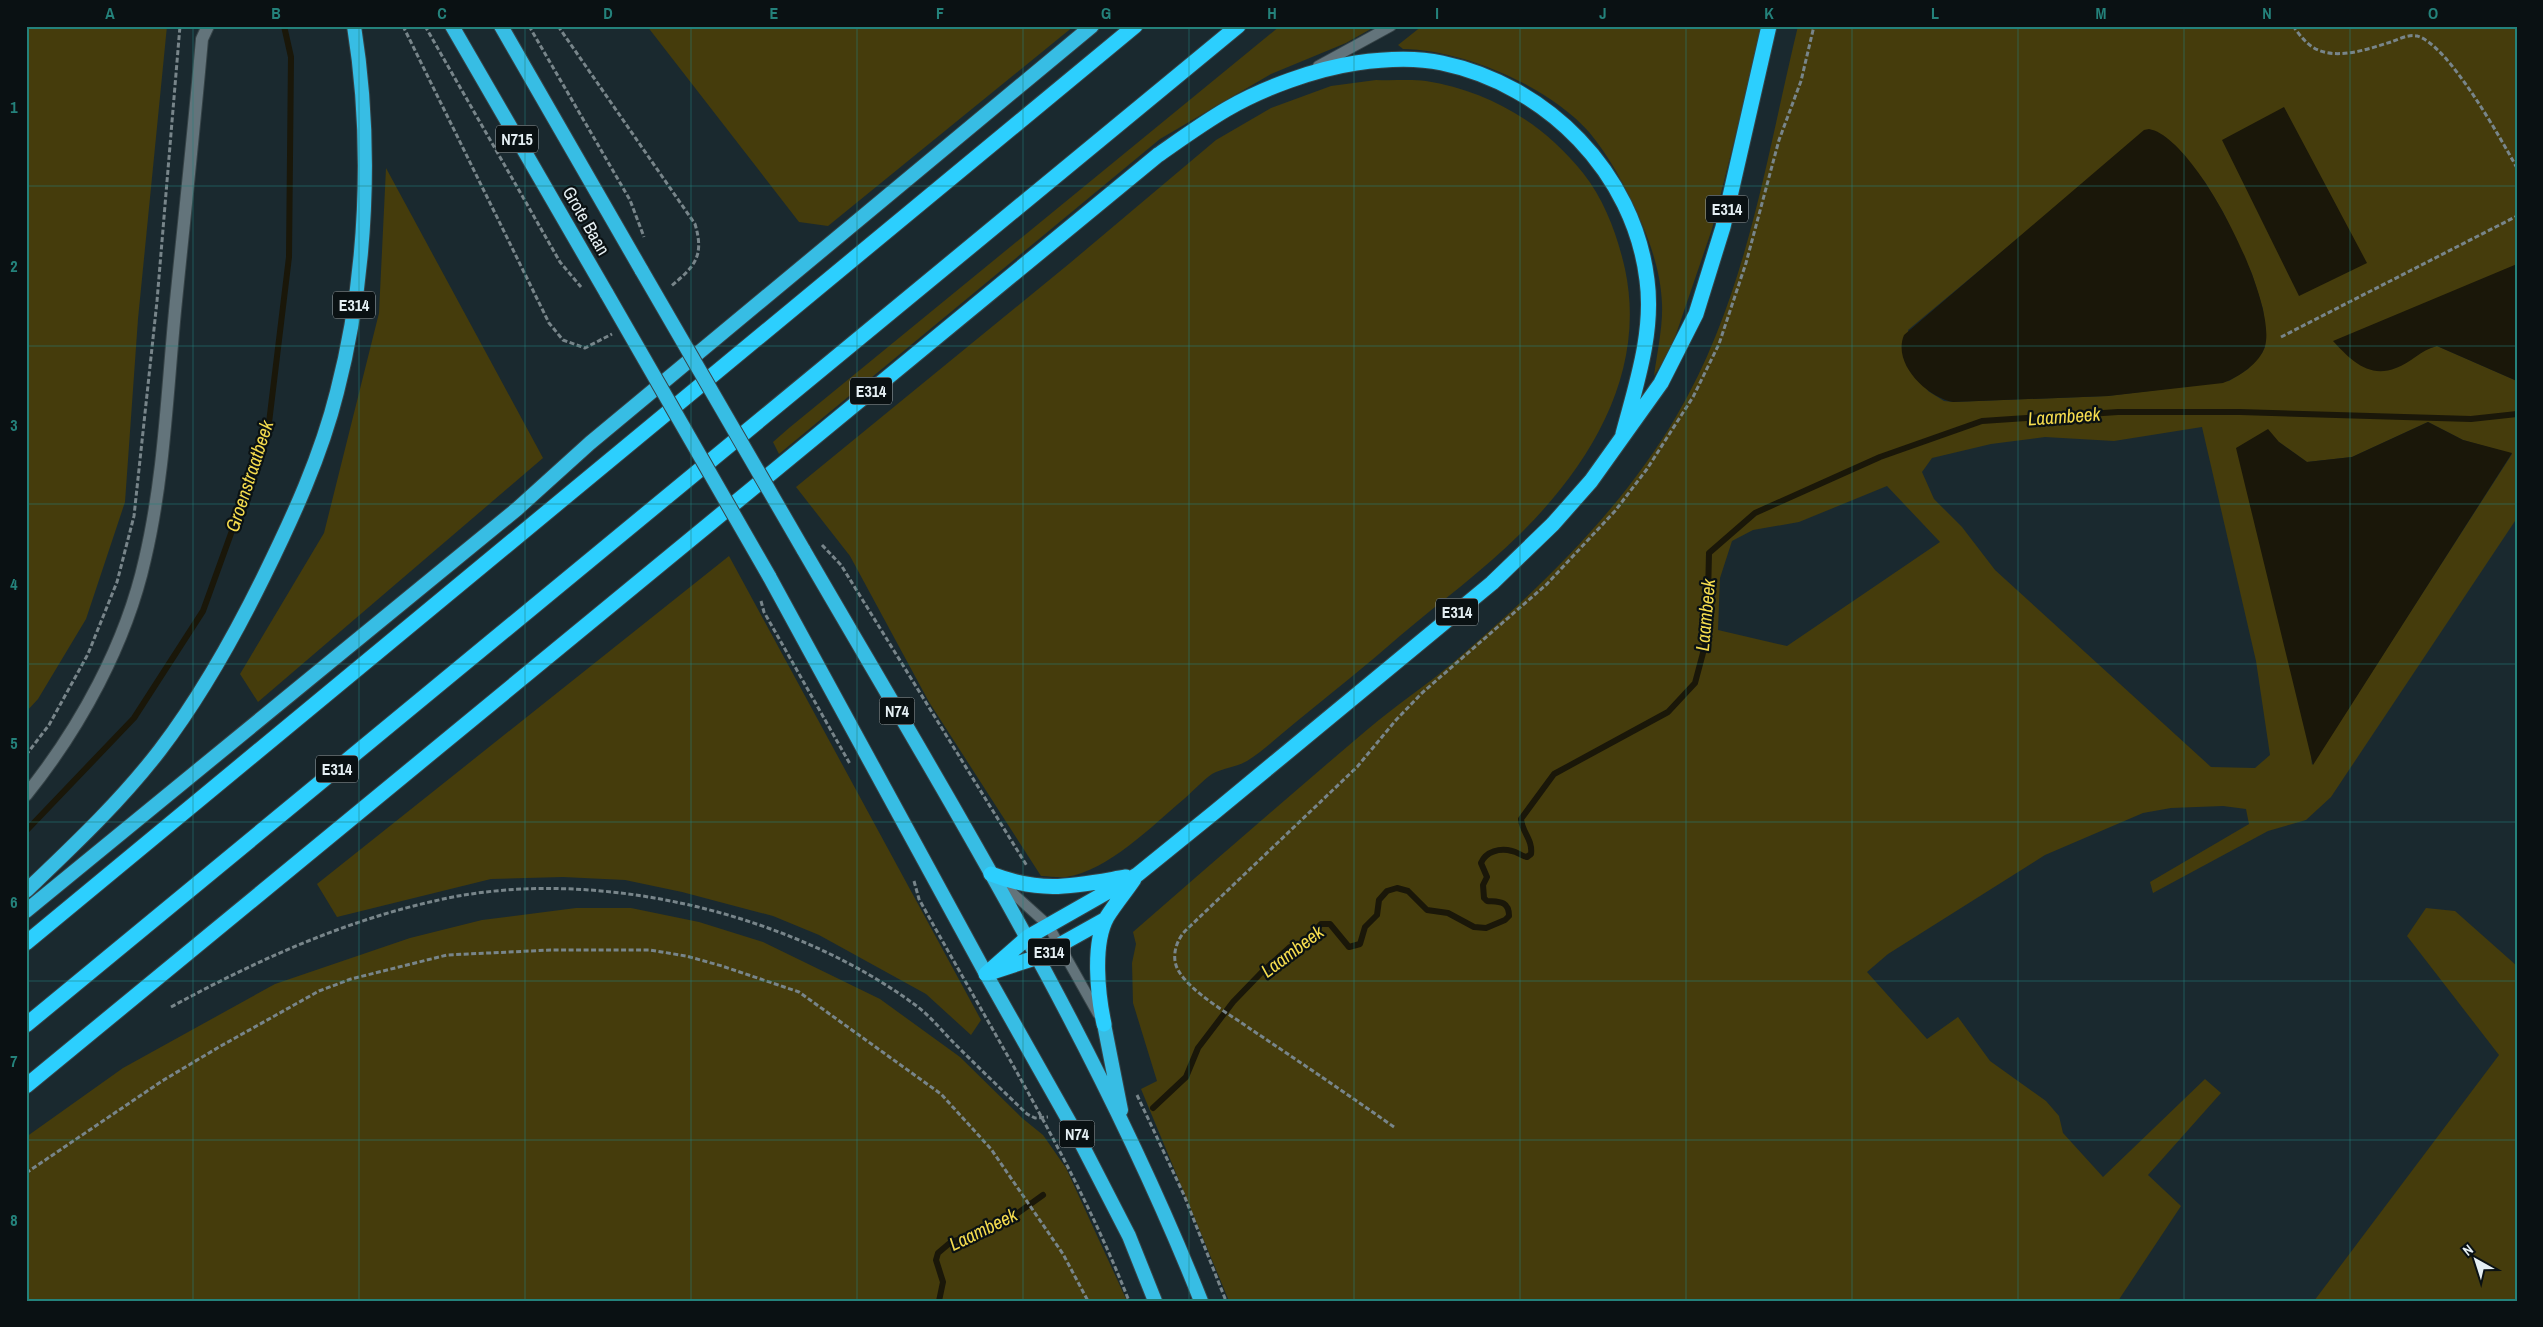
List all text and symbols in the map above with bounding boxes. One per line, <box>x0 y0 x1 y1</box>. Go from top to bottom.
text: A <box>105 2 115 24</box>
text: B <box>271 2 281 24</box>
text: C <box>437 2 447 24</box>
text: D <box>603 2 613 24</box>
text: E <box>770 2 779 24</box>
text: F <box>936 2 944 24</box>
text: G <box>1101 2 1111 24</box>
text: H <box>1267 2 1277 24</box>
text: I <box>1435 2 1439 24</box>
text: J <box>1599 2 1607 24</box>
text: K <box>1764 2 1774 24</box>
text: L <box>1931 2 1939 24</box>
text: M <box>2096 2 2107 24</box>
text: N <box>2262 2 2272 24</box>
text: O <box>2428 2 2438 24</box>
text: 1 <box>10 96 18 118</box>
road number: N715 <box>496 126 538 152</box>
street label: Grote Baan <box>557 182 616 260</box>
road number: E314 <box>1706 195 1748 222</box>
text: 2 <box>10 255 18 277</box>
road number: E314 <box>333 292 375 318</box>
road number: E314 <box>850 378 892 404</box>
water label: Laambeek <box>2027 400 2102 432</box>
text: 3 <box>10 414 18 436</box>
water label: Groenstraatbeek <box>219 416 280 535</box>
text: 4 <box>10 573 18 595</box>
water label: Laambeek <box>1689 576 1721 652</box>
road number: E314 <box>1436 598 1478 626</box>
road number: N74 <box>880 698 914 724</box>
text: 5 <box>10 732 18 754</box>
road number: E314 <box>316 756 358 782</box>
text: 6 <box>10 891 18 913</box>
water label: Laambeek <box>1255 918 1330 983</box>
road number: E314 <box>1028 939 1070 966</box>
text: 7 <box>10 1050 18 1072</box>
road number: N74 <box>1060 1120 1094 1148</box>
water label: Laambeek <box>945 1201 1022 1257</box>
text: 8 <box>10 1209 18 1231</box>
north arrow <box>2450 1234 2500 1284</box>
text: N <box>2459 1240 2477 1260</box>

